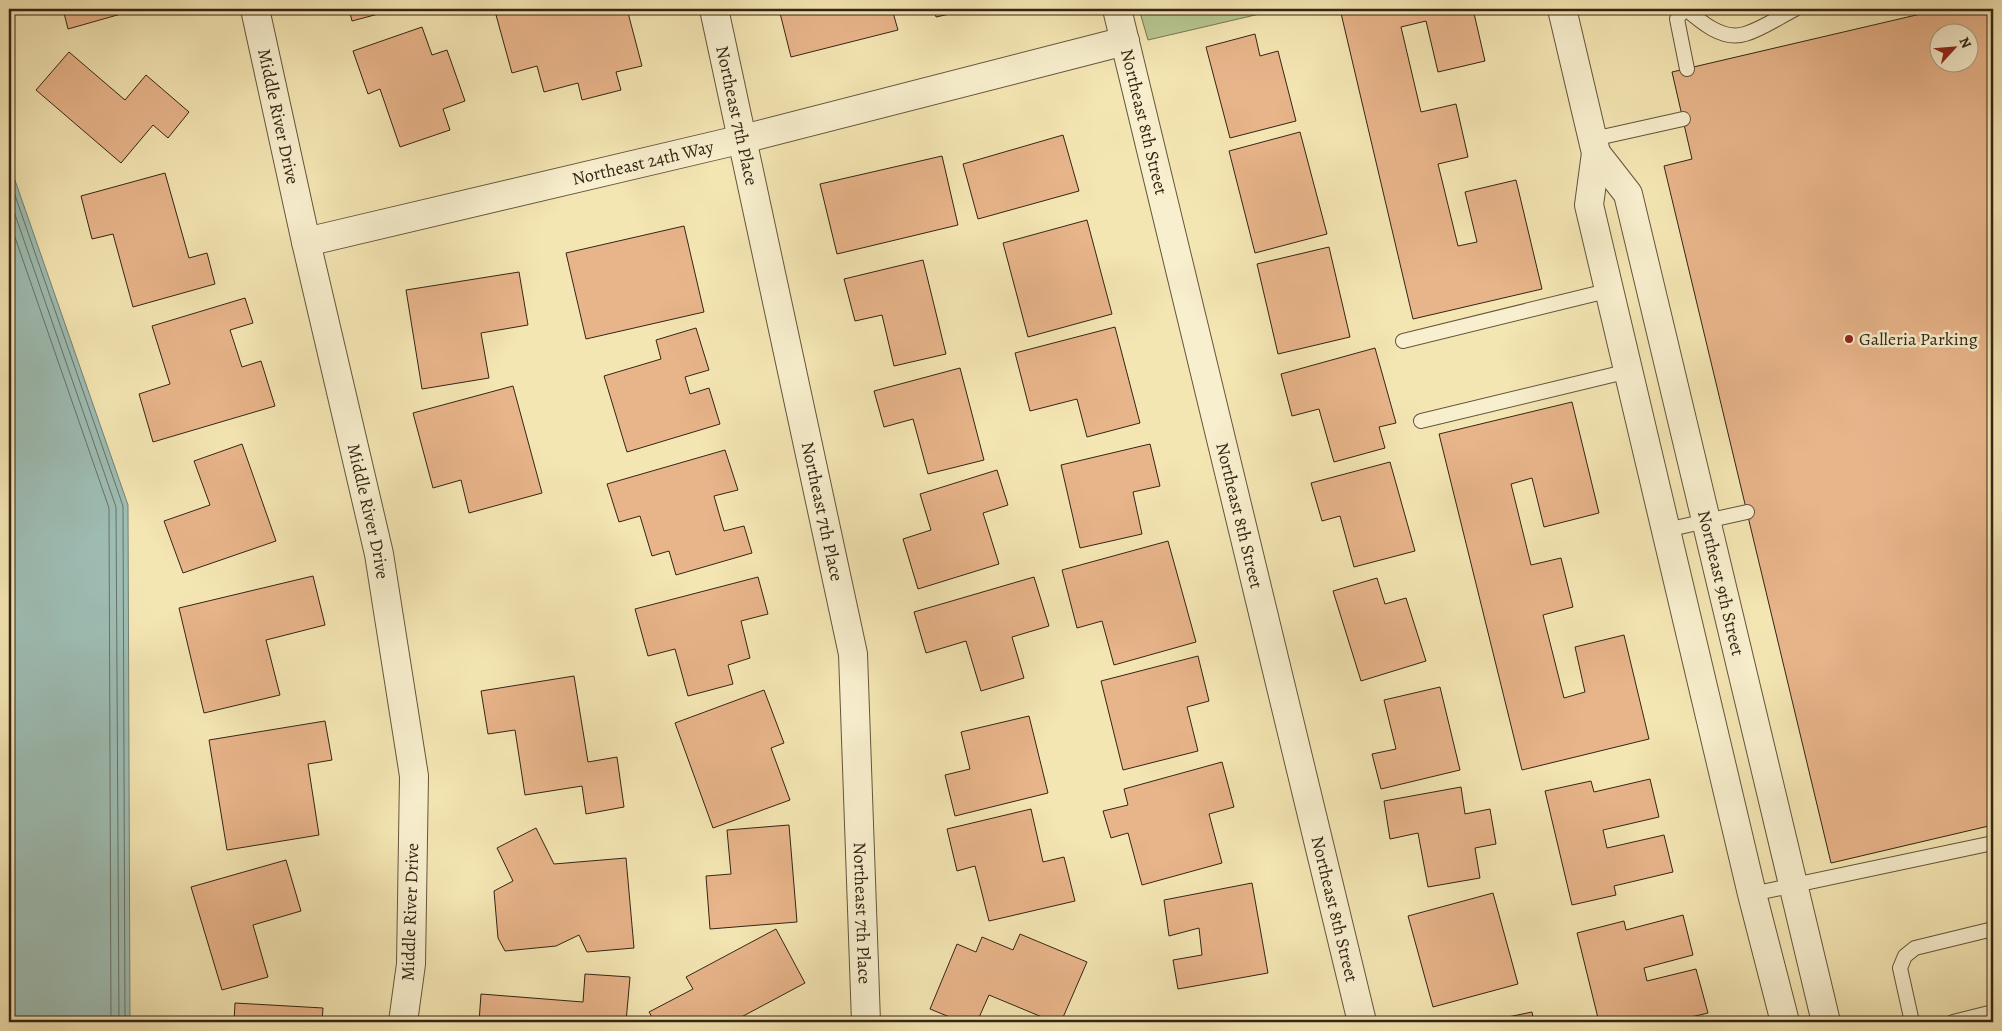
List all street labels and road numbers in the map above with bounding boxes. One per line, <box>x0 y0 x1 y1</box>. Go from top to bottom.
street label: Northeast 7th Place <box>710 44 764 188</box>
street label: Middle River Drive <box>252 46 305 187</box>
street label: Northeast 8th Street <box>1115 46 1174 197</box>
street label: Northeast 24th Way <box>570 134 717 191</box>
street label: Northeast 7th Place <box>796 439 849 583</box>
street label: Northeast 8th Street <box>1210 440 1269 591</box>
street label: Middle River Drive <box>342 441 395 581</box>
street label: Northeast 9th Street <box>1692 508 1750 658</box>
street label: Northeast 8th Street <box>1305 834 1364 985</box>
street label: Northeast 7th Place <box>848 842 877 985</box>
street label: Middle River Drive <box>396 843 424 981</box>

